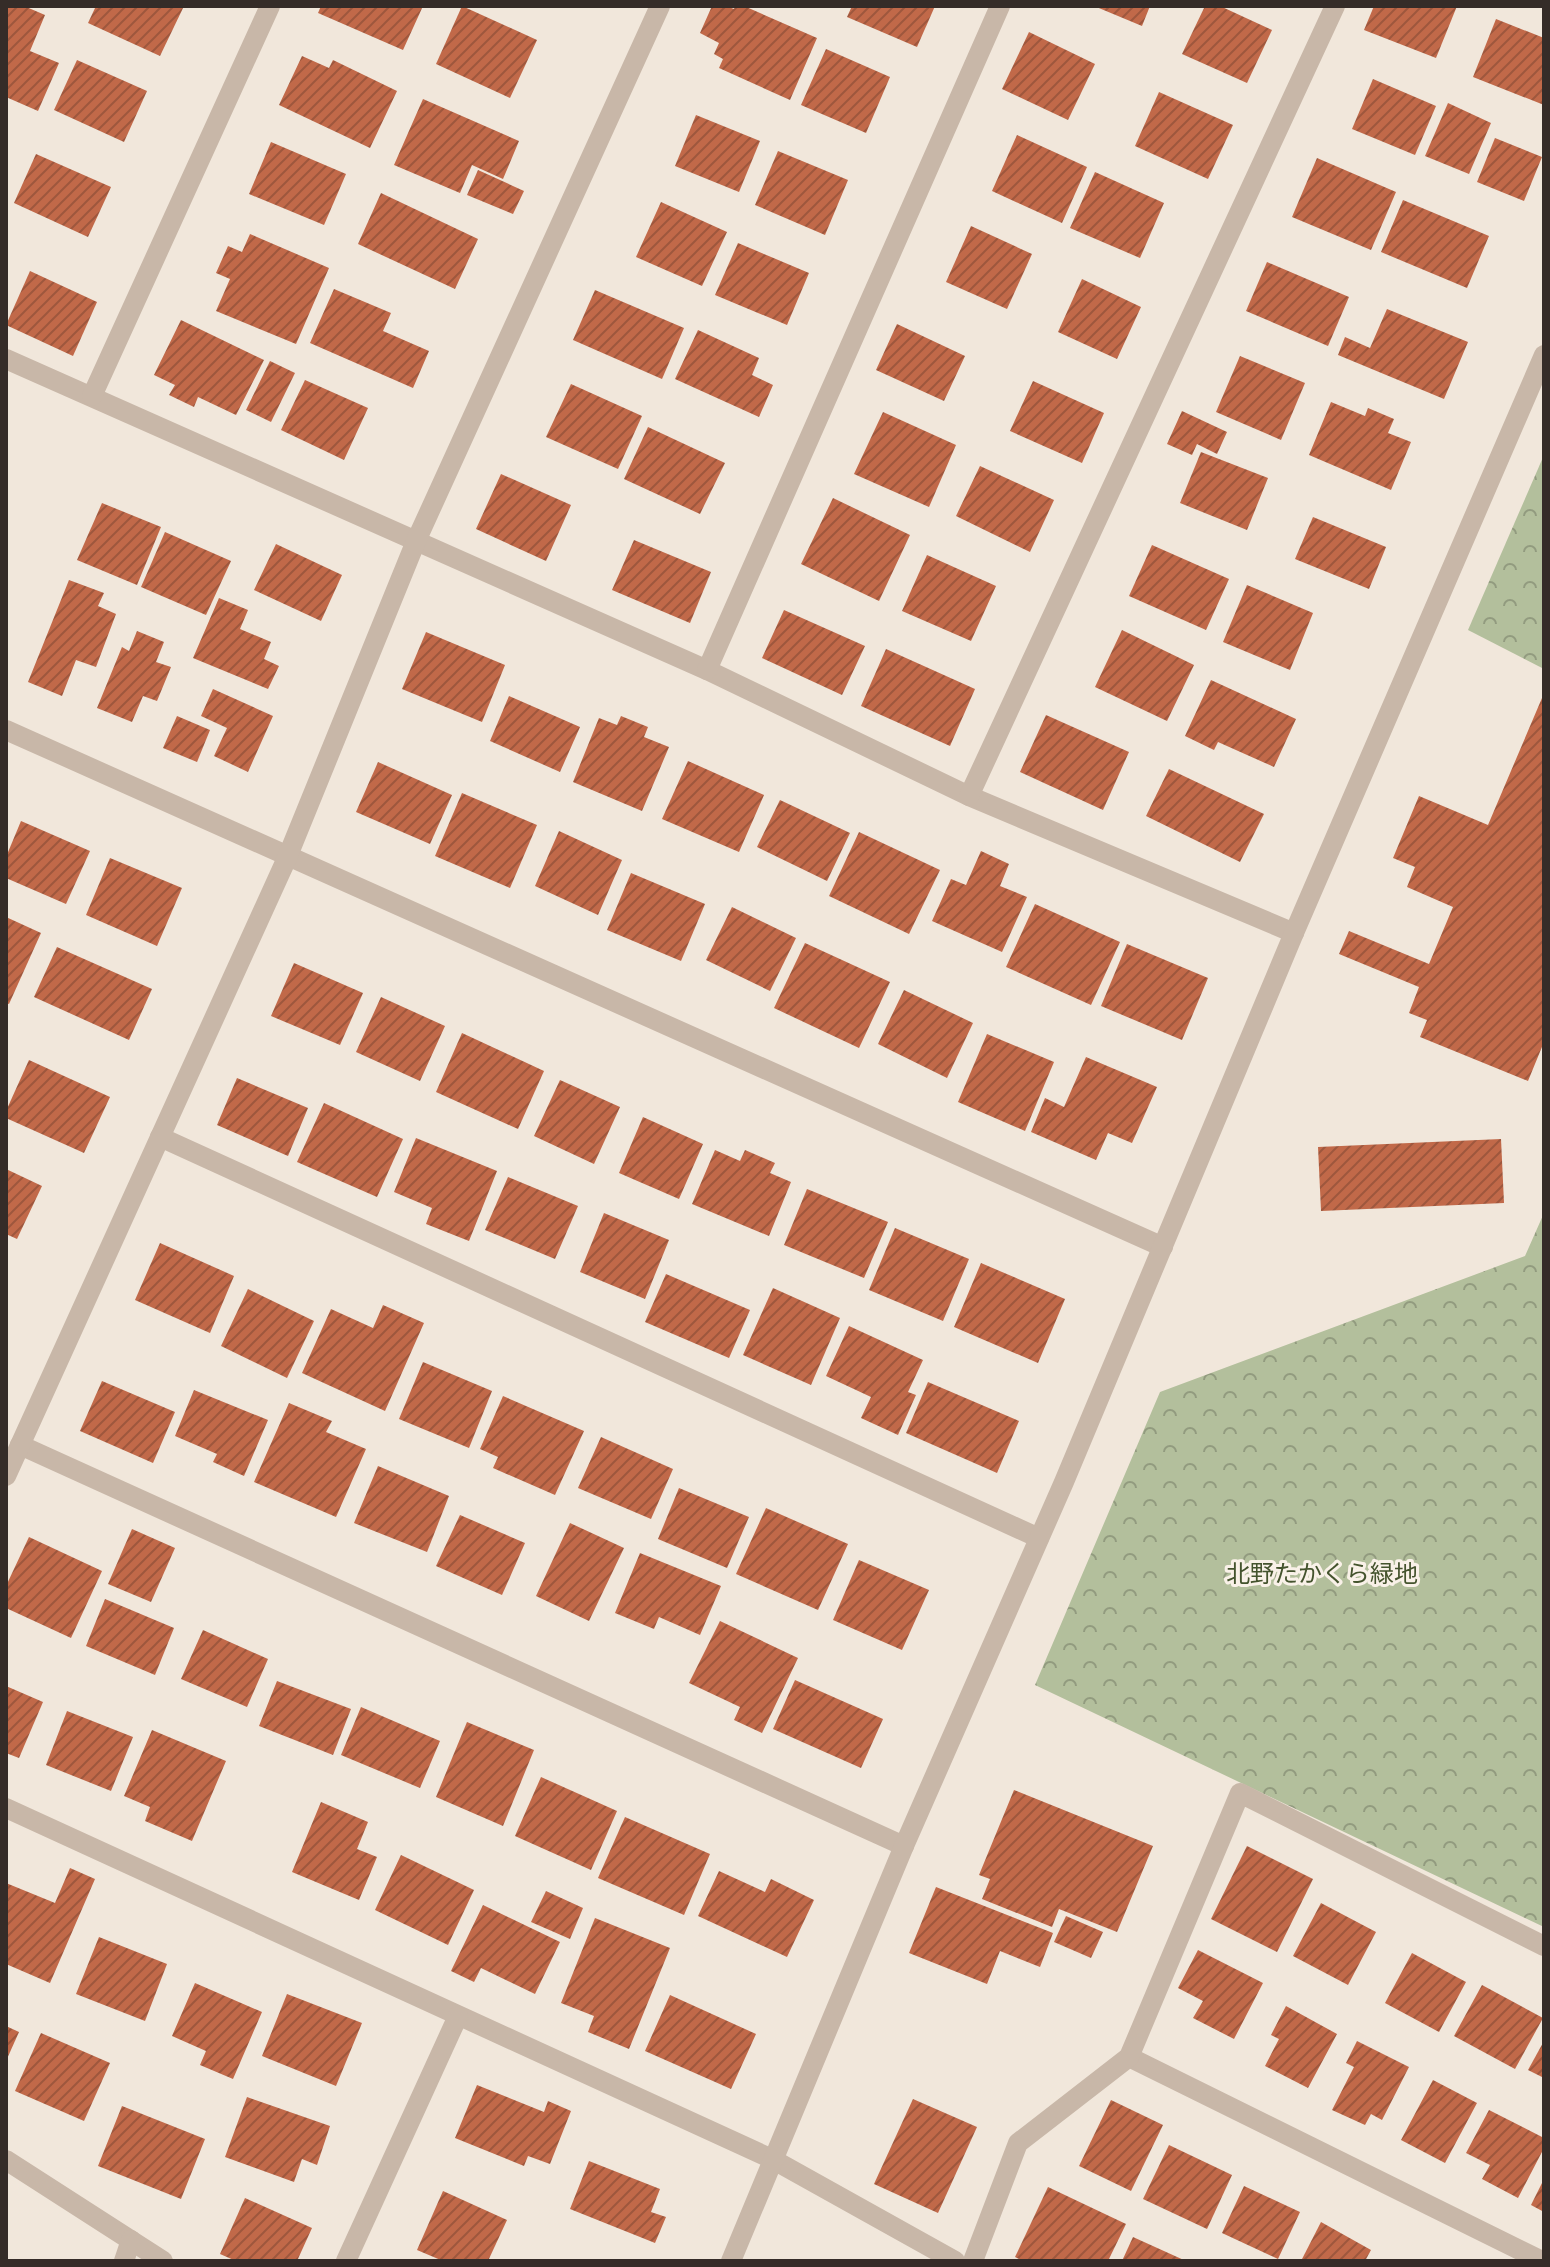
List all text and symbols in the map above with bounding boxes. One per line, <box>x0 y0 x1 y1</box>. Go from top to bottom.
park label: 北野たかくら緑地 <box>1226 1558 1418 1587</box>

